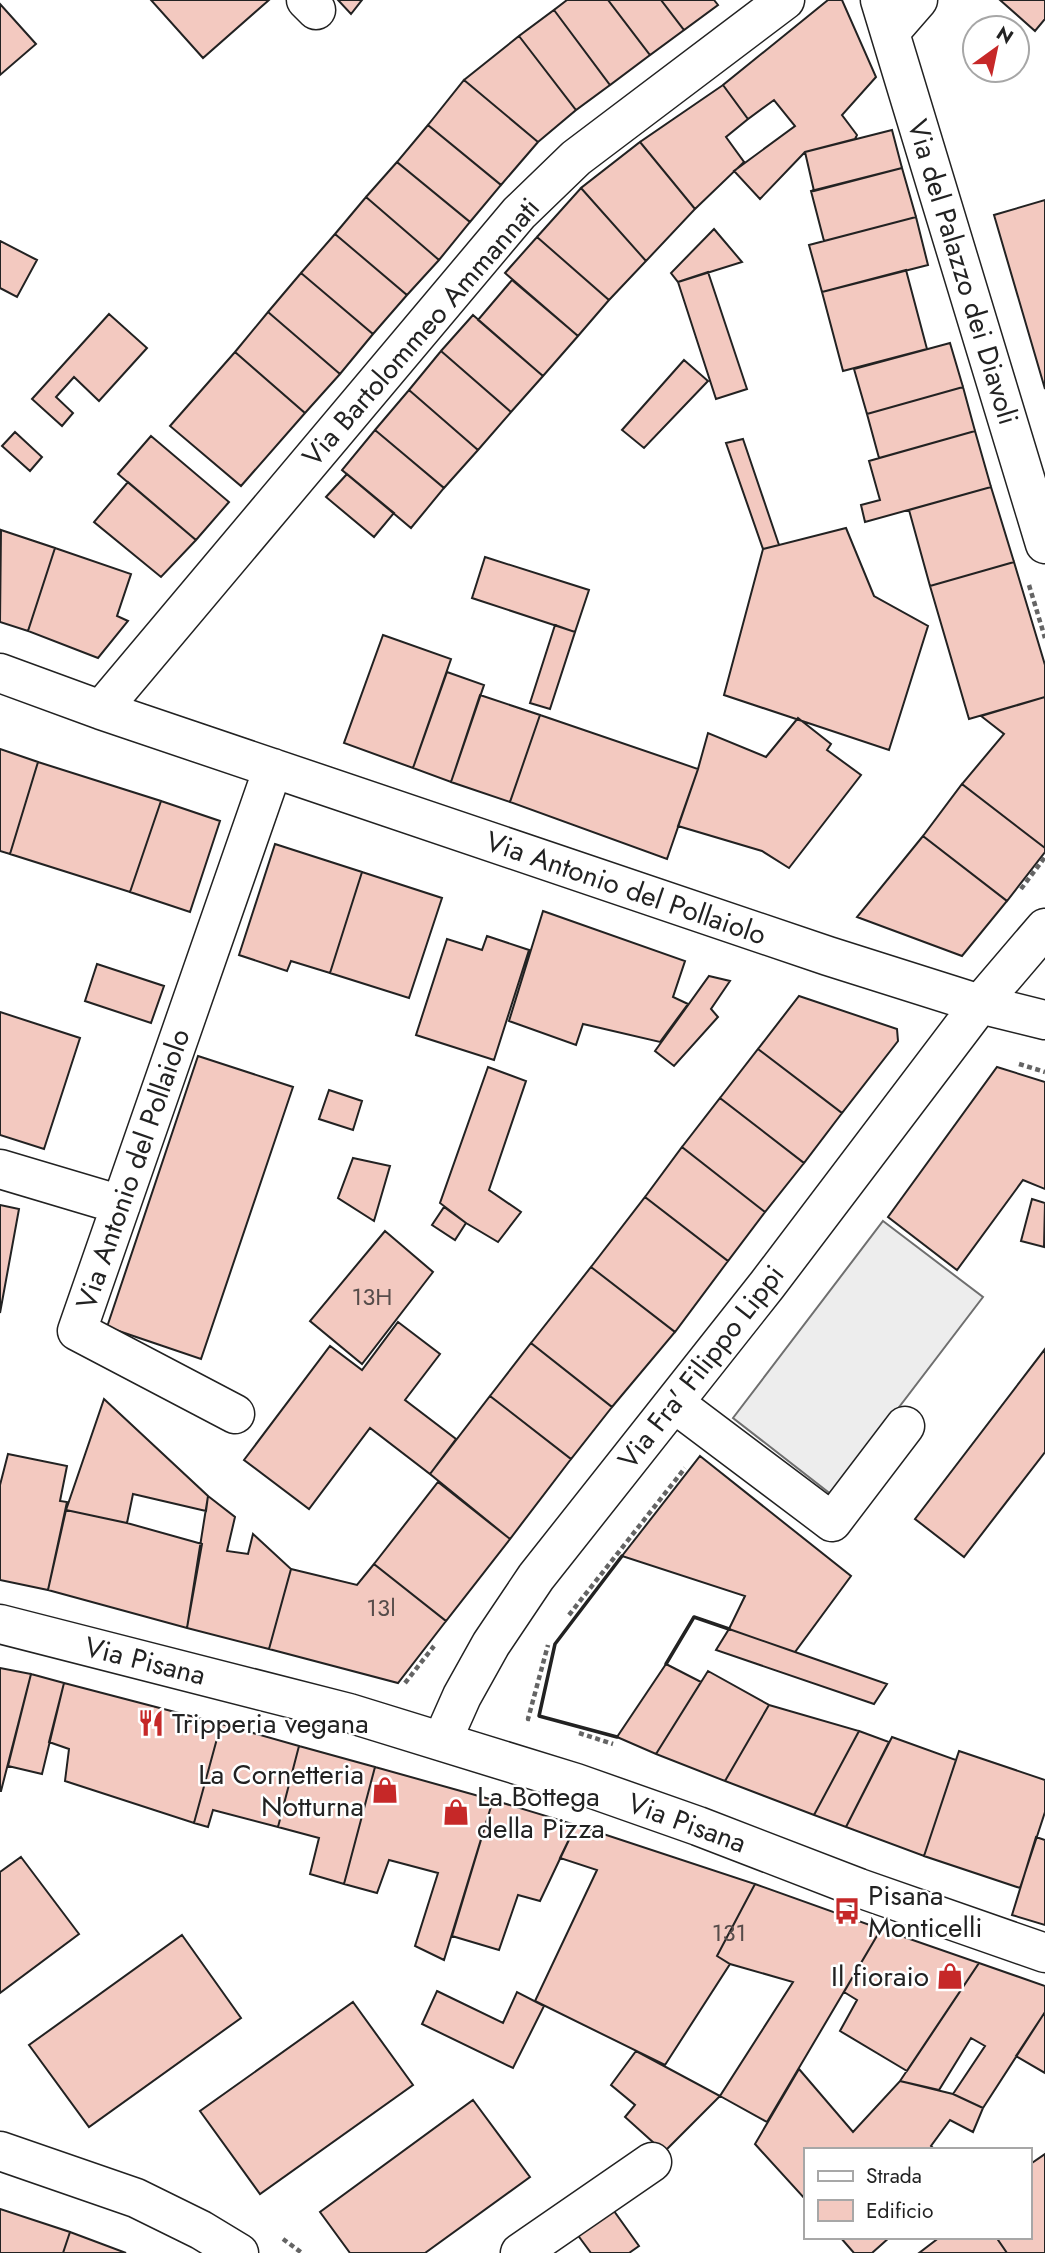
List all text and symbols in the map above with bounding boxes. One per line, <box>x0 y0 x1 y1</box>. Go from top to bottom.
north arrow <box>961 14 1031 84</box>
text: N <box>991 20 1019 51</box>
street label: Via del Palazzo dei Diavoli <box>897 114 1029 430</box>
street label: Via Bartolommeo Ammannati <box>293 189 549 475</box>
street label: Via Antonio del Pollaiolo <box>480 821 772 955</box>
street label: Via Antonio del Pollaiolo <box>66 1023 200 1315</box>
street label: Via Fra' Filippo Lippi <box>608 1256 794 1478</box>
house number: 13H <box>351 1279 393 1314</box>
house number: 13l <box>366 1590 396 1625</box>
street label: Via Pisana <box>80 1626 210 1696</box>
place label: Tripperia vegana <box>172 1703 369 1744</box>
restaurant icon: Tripperia vegana <box>136 1708 166 1738</box>
place label: La Cornetteria Notturna <box>198 1754 364 1827</box>
shop icon: La Cornetteria Notturna <box>370 1775 400 1805</box>
place label: La Bottega della Pizza <box>477 1776 605 1849</box>
street label: Via Pisana <box>622 1783 752 1863</box>
shop icon: La Bottega della Pizza <box>441 1797 471 1827</box>
place label: Pisana Monticelli <box>868 1875 983 1948</box>
bus stop icon: Pisana Monticelli <box>832 1896 862 1926</box>
house number: 131 <box>712 1915 746 1950</box>
place label: Il fioraio <box>831 1956 929 1997</box>
shop icon: Il fioraio <box>935 1961 965 1991</box>
legend <box>804 2148 1031 2239</box>
text: Strada <box>866 2161 922 2191</box>
text: Edificio <box>866 2196 933 2226</box>

